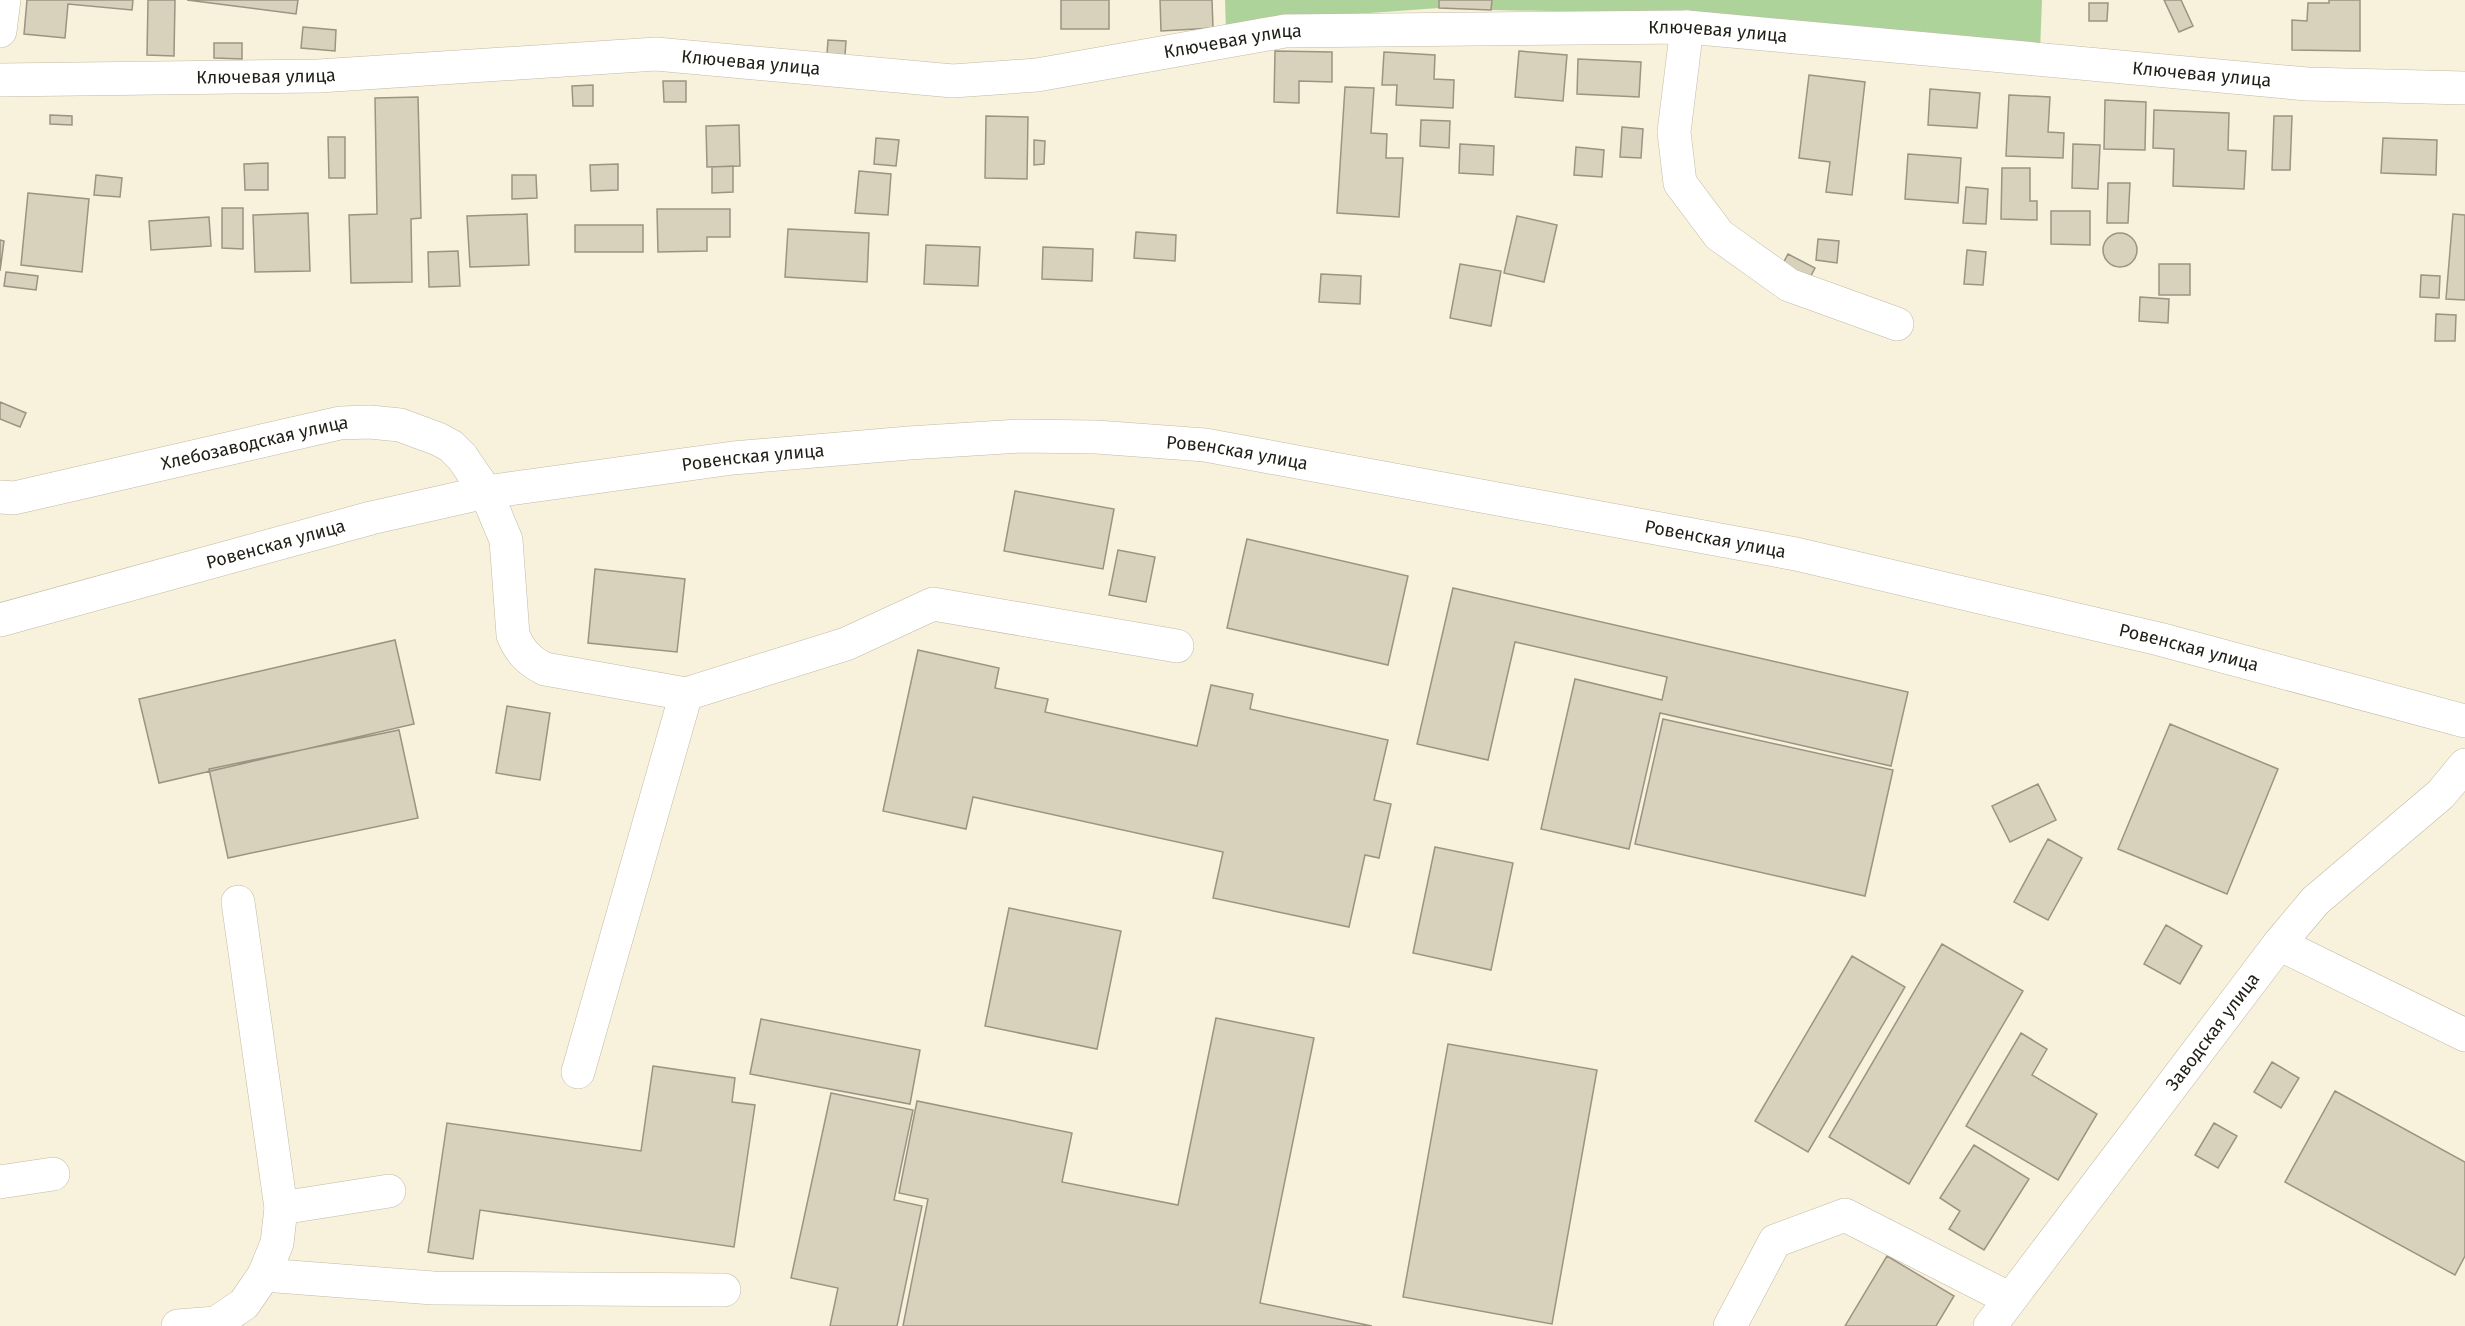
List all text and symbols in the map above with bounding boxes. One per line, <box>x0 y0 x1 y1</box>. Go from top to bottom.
street label: Ключевая улица <box>1648 16 1788 47</box>
street label: Ключевая улица <box>1162 20 1302 63</box>
street label: Ключевая улица <box>680 45 821 80</box>
street label: Ключевая улица <box>2131 57 2272 92</box>
street label: Ключевая улица <box>196 64 336 89</box>
street label: Хлебозаводская улица <box>159 412 349 475</box>
street label: Ровенская улица <box>1165 431 1310 475</box>
street label: Ровенская улица <box>680 439 825 476</box>
street label: Ровенская улица <box>204 515 348 574</box>
street label: Ровенская улица <box>1643 515 1788 563</box>
street label: Ровенская улица <box>2117 619 2261 676</box>
street label: Заводская улица <box>2161 968 2264 1095</box>

